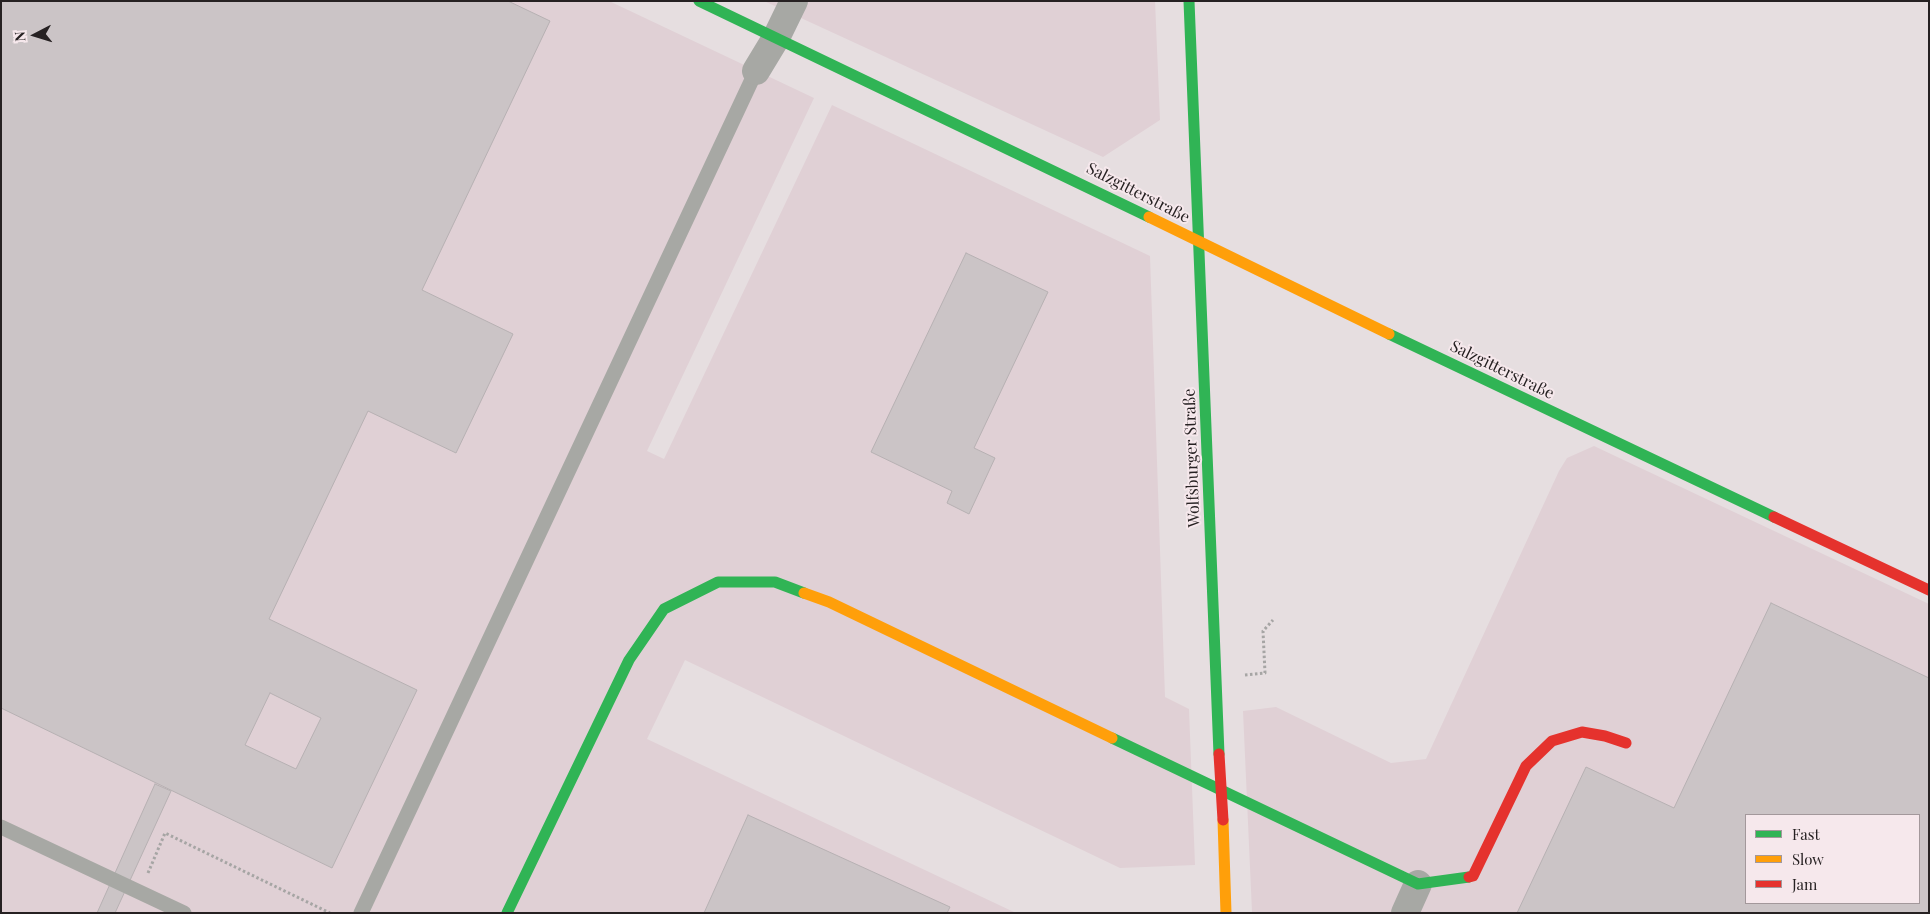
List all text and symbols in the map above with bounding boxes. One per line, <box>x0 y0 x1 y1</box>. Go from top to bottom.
north arrow <box>10 10 60 60</box>
text: N <box>10 30 29 42</box>
street label: Salzgitterstraße <box>1083 159 1193 227</box>
street label: Salzgitterstraße <box>1447 337 1557 403</box>
street label: Wolfsburger Straße <box>1180 388 1204 528</box>
legend <box>1745 814 1920 904</box>
text: Fast <box>1792 824 1820 844</box>
text: Slow <box>1792 849 1824 869</box>
text: Jam <box>1792 874 1817 894</box>

